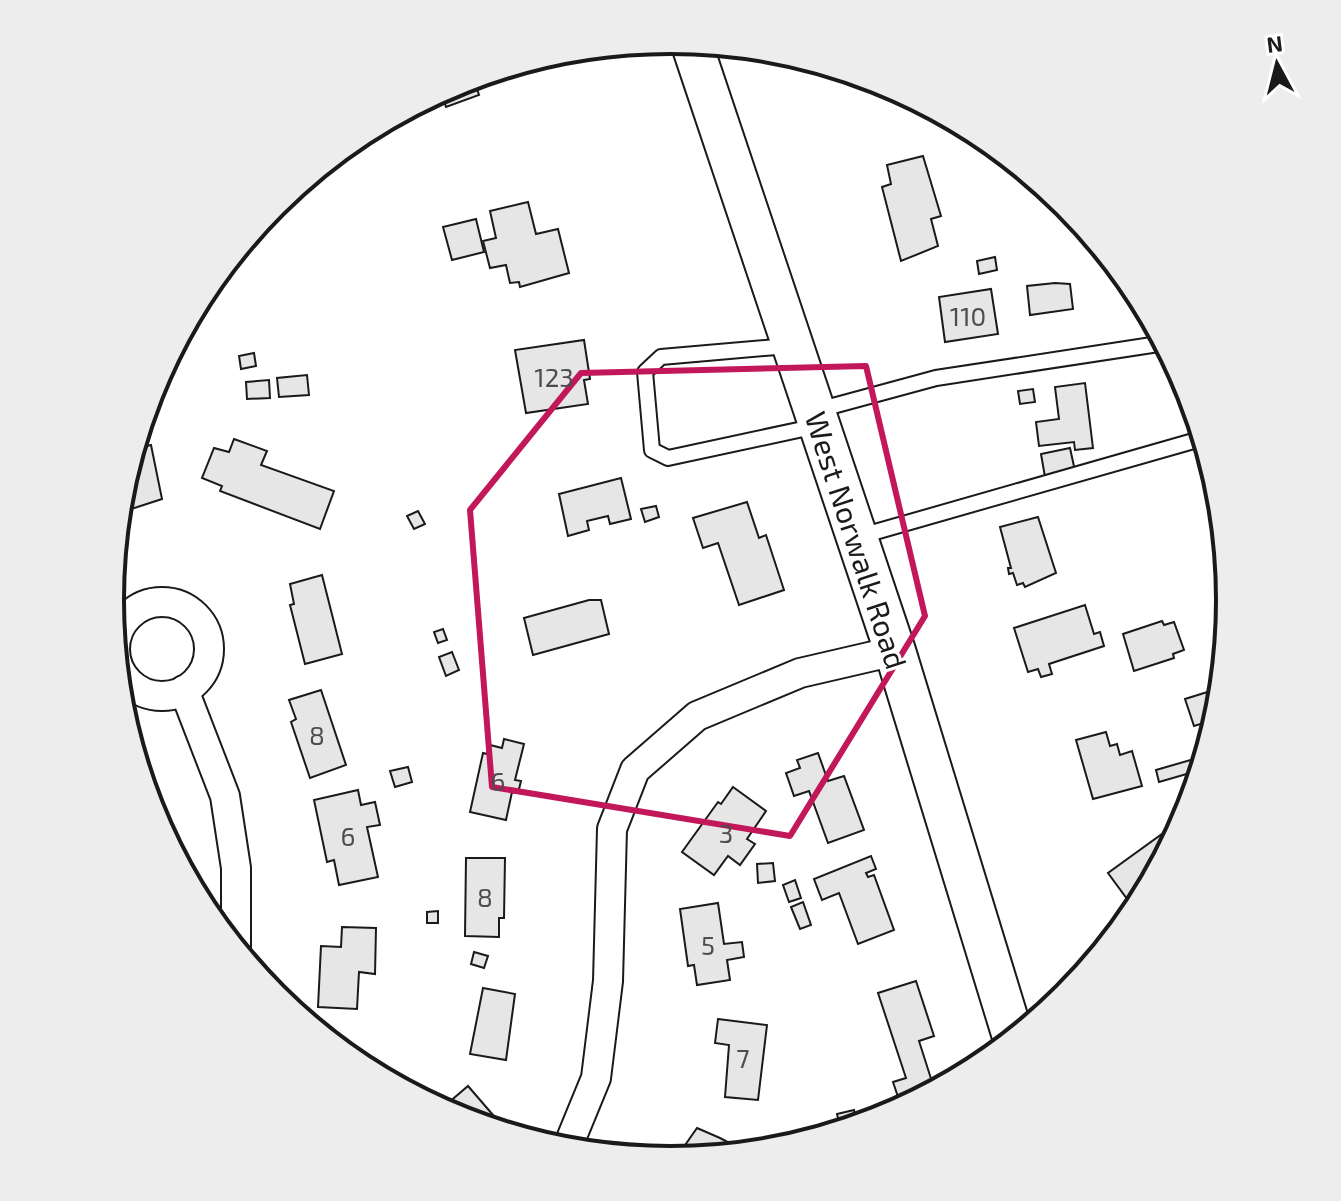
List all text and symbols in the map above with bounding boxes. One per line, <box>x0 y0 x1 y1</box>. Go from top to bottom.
north arrow <box>1237 24 1317 104</box>
text: N <box>1265 29 1284 57</box>
house number: 110 <box>950 300 986 331</box>
house number: 123 <box>534 361 574 392</box>
street label: West Norwalk Road <box>798 407 916 673</box>
house number: 8 <box>309 719 325 750</box>
house number: 6 <box>491 765 505 796</box>
house number: 3 <box>719 817 733 848</box>
house number: 6 <box>341 820 355 851</box>
house number: 8 <box>477 881 493 912</box>
house number: 5 <box>701 929 715 960</box>
house number: 7 <box>736 1042 750 1073</box>

